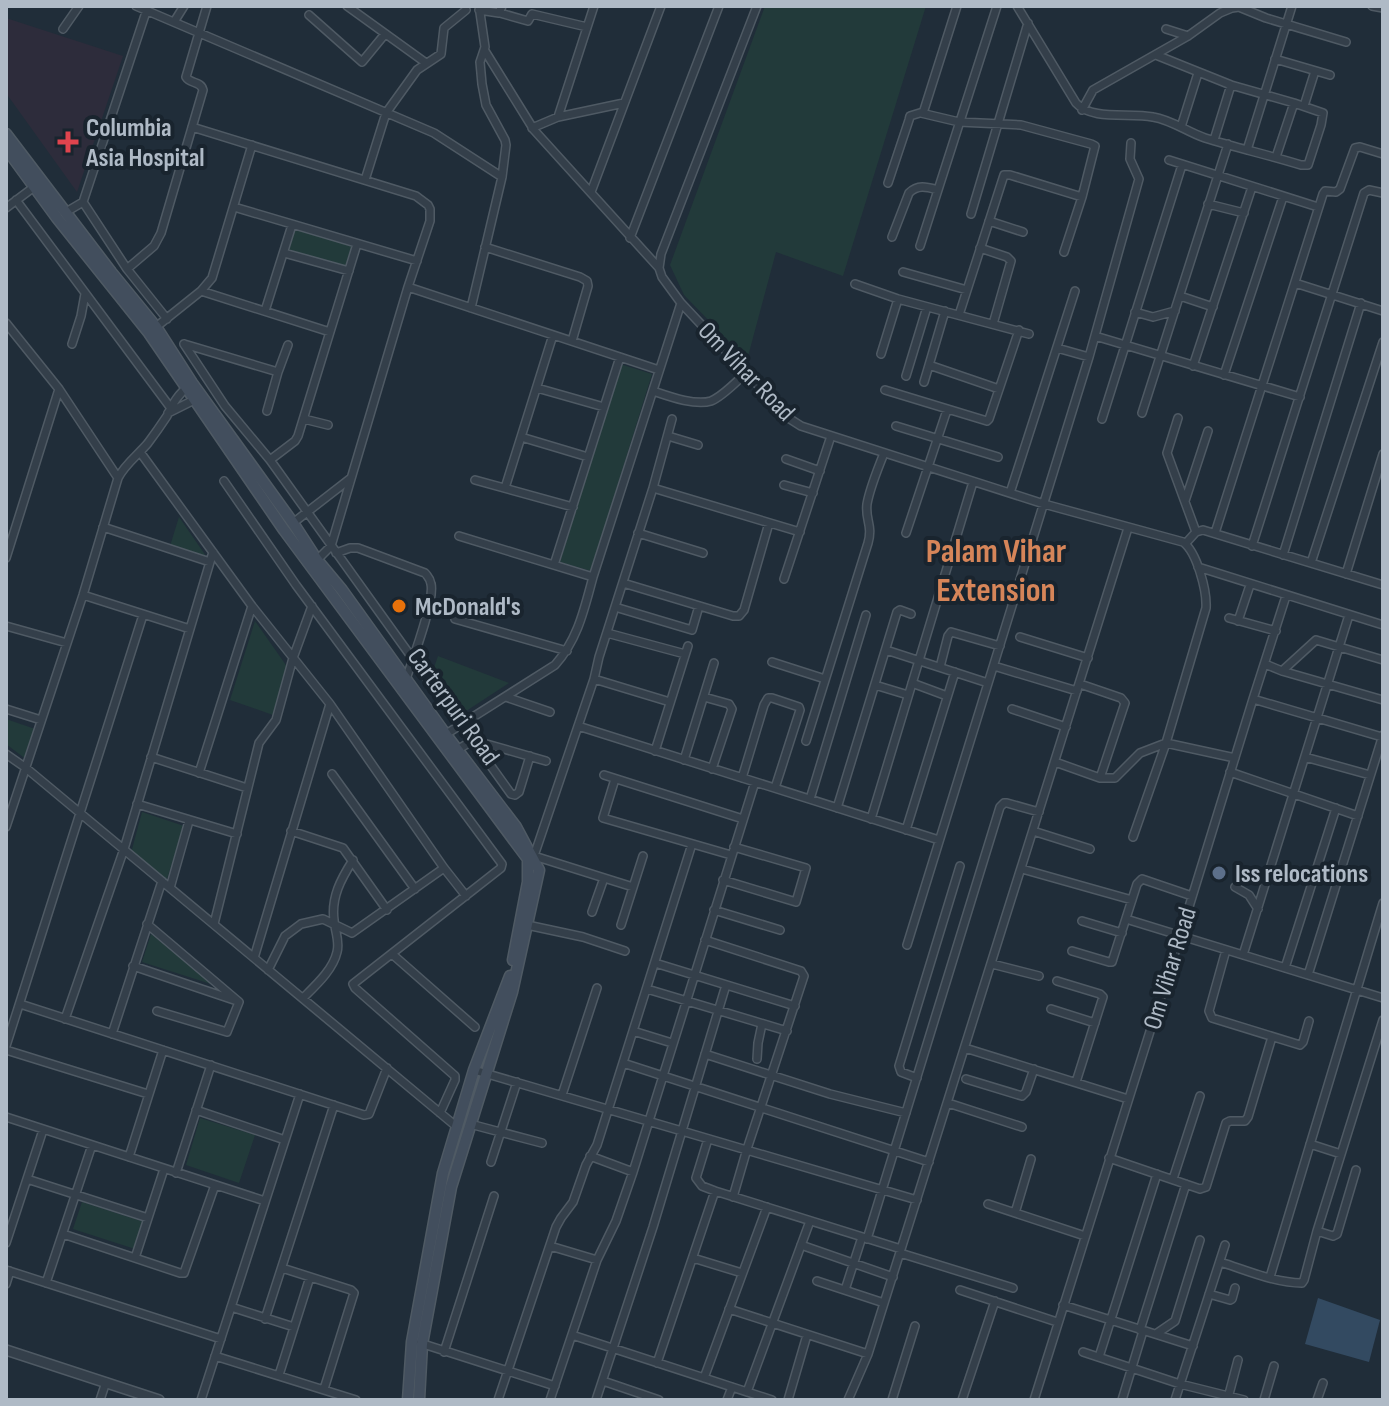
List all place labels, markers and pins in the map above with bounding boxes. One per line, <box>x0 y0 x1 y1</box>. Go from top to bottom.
place label: Columbia Asia Hospital <box>85 113 205 174</box>
marker: Columbia Asia Hospital <box>57 131 79 153</box>
place label: McDonald's <box>415 592 521 623</box>
marker: McDonald's <box>390 597 408 615</box>
place label: Iss relocations <box>1235 859 1368 890</box>
marker: Iss relocations <box>1210 864 1228 882</box>

